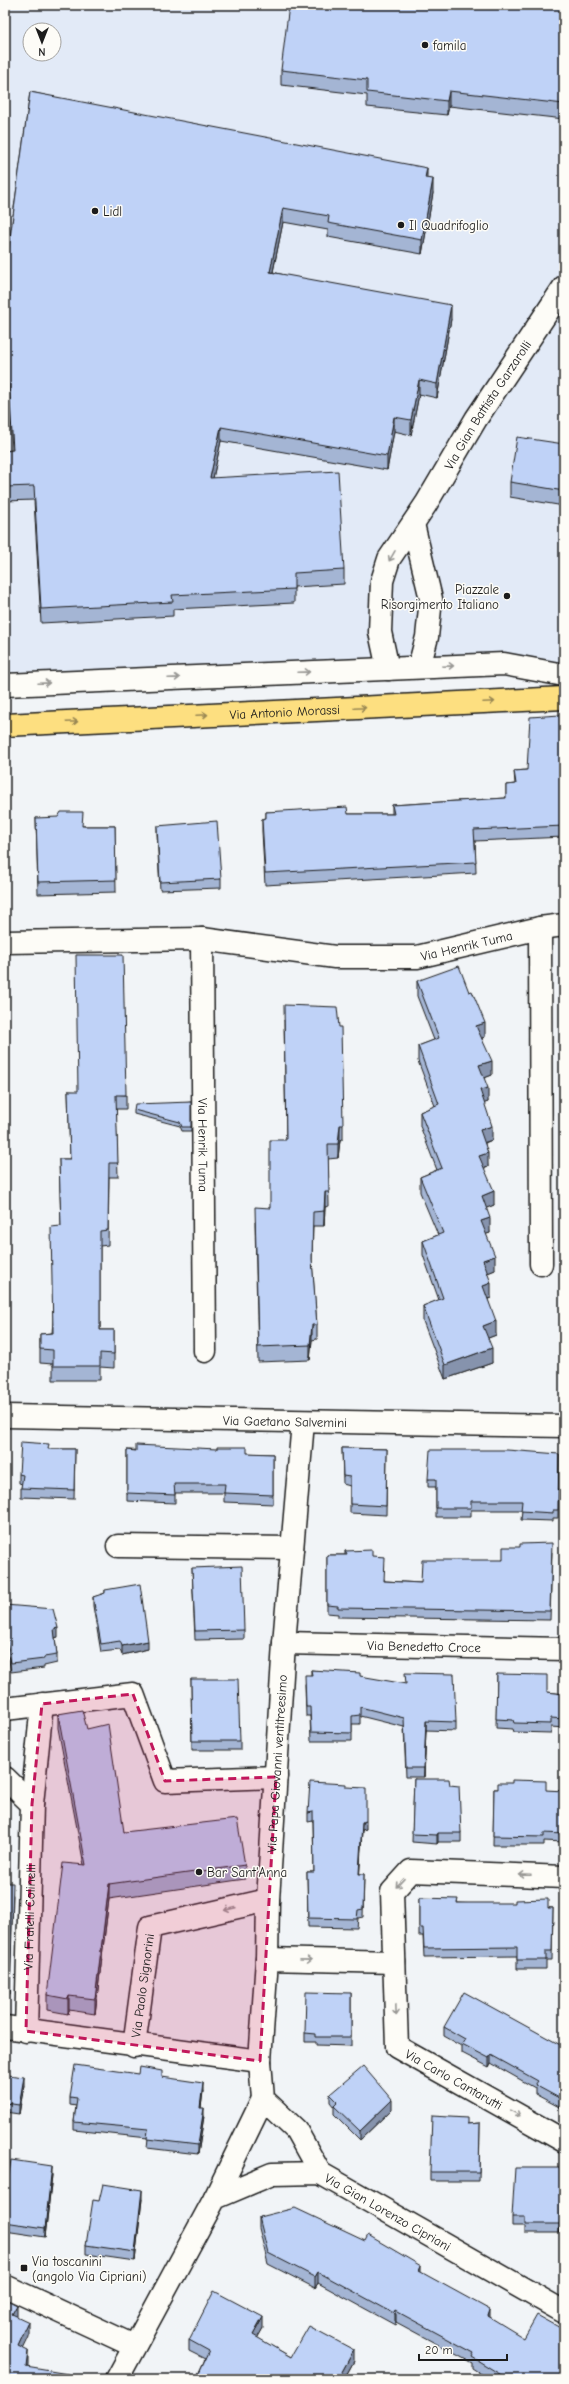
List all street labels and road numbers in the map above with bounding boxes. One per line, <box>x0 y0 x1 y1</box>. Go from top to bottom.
street label: Via Gian Battista Garzarolli <box>441 338 534 472</box>
street label: Via Antonio Morassi <box>229 702 340 722</box>
street label: Via Henrik Tuma <box>419 928 514 964</box>
street label: Via Henrik Tuma <box>195 1098 211 1192</box>
street label: Via Gaetano Salvemini <box>223 1413 347 1430</box>
street label: Via Benedetto Croce <box>367 1638 481 1655</box>
street label: Via Papa Giovanni ventitreesimo <box>264 1674 290 1853</box>
street label: Via Fratelli Colinelli <box>21 1864 38 1970</box>
street label: Via Paolo Signorini <box>128 1933 157 2039</box>
street label: Via Carlo Cantarutti <box>403 2046 505 2113</box>
street label: Via Gian Lorenzo Cipriani <box>322 2170 454 2254</box>

